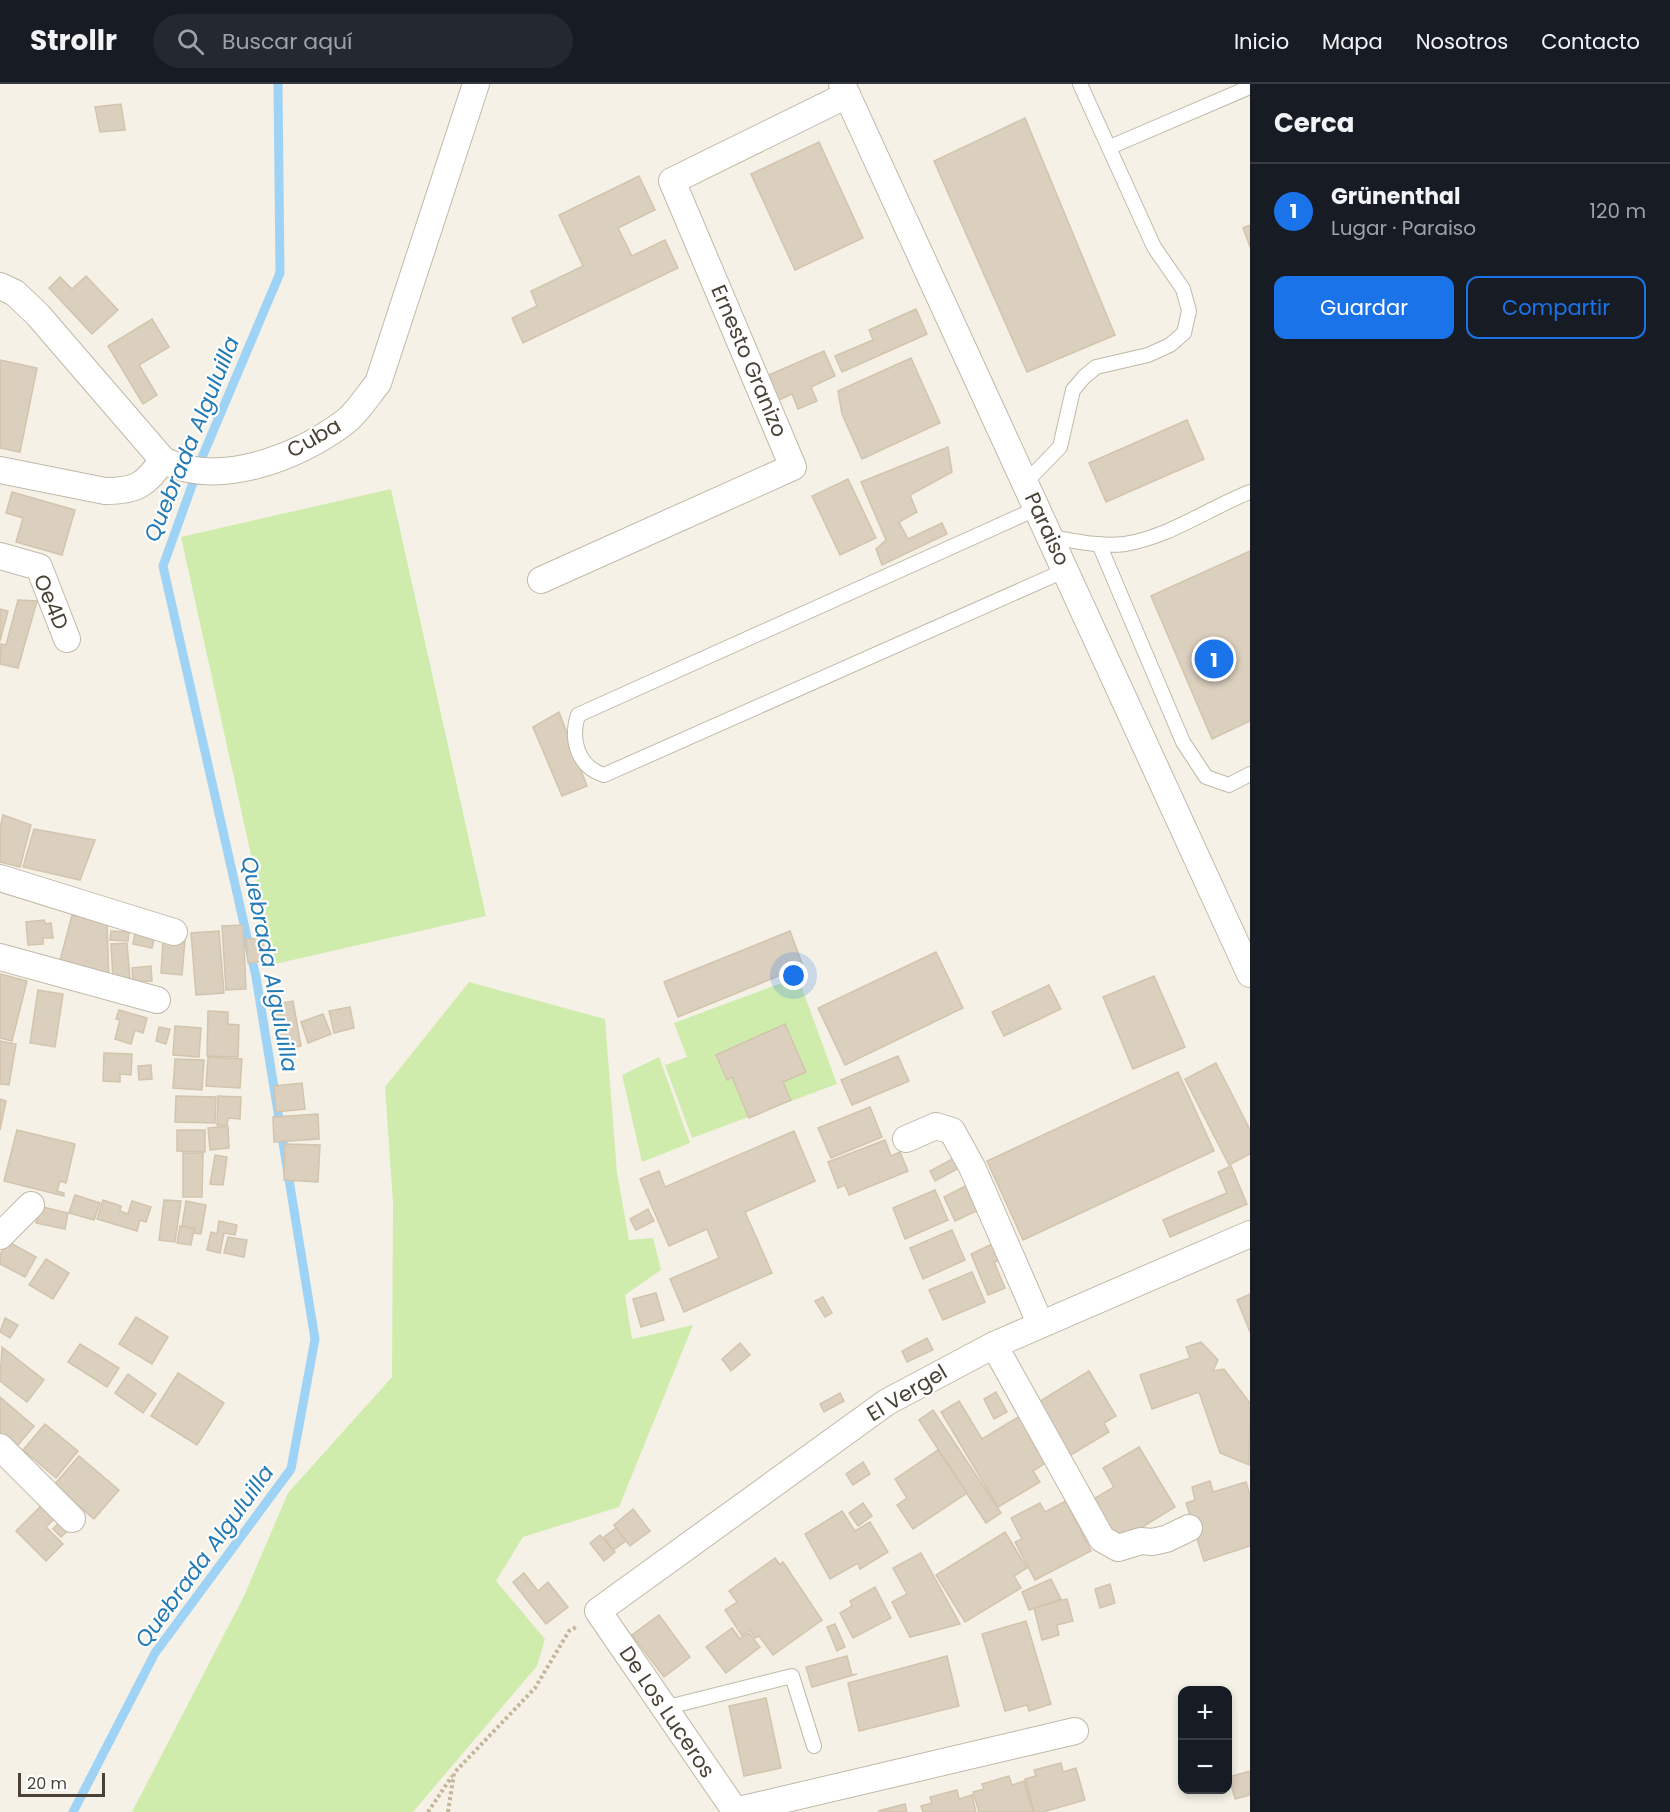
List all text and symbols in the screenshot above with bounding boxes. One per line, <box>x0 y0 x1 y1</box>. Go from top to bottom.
search box <box>153 14 573 68</box>
text: Strollr <box>30 21 117 60</box>
icon: search <box>174 25 207 58</box>
text: Buscar aquí <box>222 26 353 57</box>
text: Inicio <box>1234 27 1289 56</box>
text: Mapa <box>1322 27 1383 56</box>
text: Nosotros <box>1416 27 1508 56</box>
text: Contacto <box>1541 27 1640 56</box>
text: Cerca <box>1274 105 1354 141</box>
text: Grünenthal <box>1331 181 1460 212</box>
text: 1 <box>1290 197 1297 225</box>
text: 120 m <box>1590 197 1646 225</box>
text: Lugar · Paraiso <box>1331 214 1476 242</box>
button: Guardar <box>1274 276 1454 339</box>
button: Compartir <box>1466 276 1646 339</box>
street label: Ernesto Granizo <box>704 280 795 441</box>
water label: Quebrada Alguluilla <box>136 332 247 547</box>
street label: Cuba <box>281 410 346 465</box>
street label: Paraiso <box>1018 487 1077 570</box>
street label: Oe4D <box>27 570 76 634</box>
pin: 1 <box>1194 636 1234 682</box>
water label: Quebrada Alguluilla <box>233 854 306 1075</box>
your location <box>779 961 808 990</box>
street label: El Vergel <box>861 1357 952 1428</box>
water label: Quebrada Alguluilla <box>127 1458 281 1654</box>
street label: De Los Luceros <box>613 1640 722 1783</box>
map controls <box>1178 1686 1232 1794</box>
button: + <box>1178 1686 1232 1740</box>
button: − <box>1178 1740 1232 1794</box>
scale bar <box>18 1770 105 1798</box>
text: 20 m <box>27 1772 67 1795</box>

